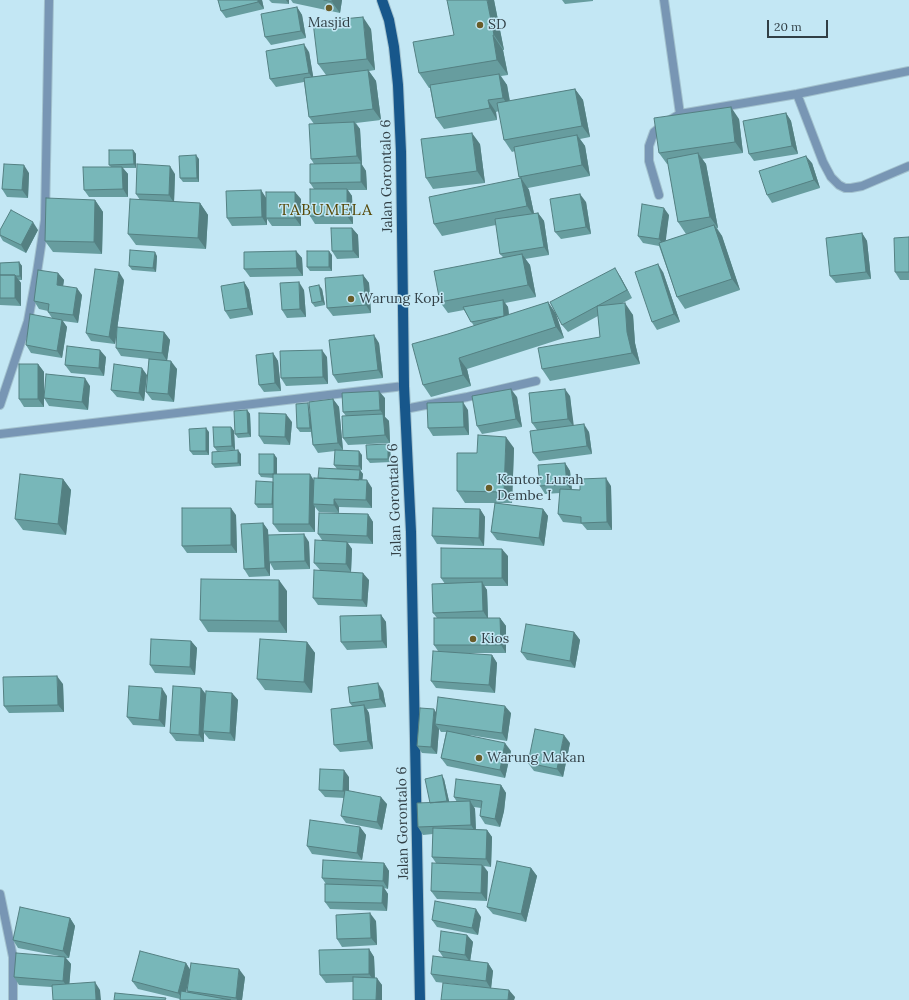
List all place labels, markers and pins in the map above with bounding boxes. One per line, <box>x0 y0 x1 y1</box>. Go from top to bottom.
marker: Masjid <box>324 3 334 13</box>
place label: Masjid <box>308 15 350 31</box>
place label: SD <box>488 17 506 33</box>
marker: SD <box>475 20 485 30</box>
place label: Warung Kopi <box>359 291 444 307</box>
marker: Warung Kopi <box>346 294 356 304</box>
place label: Kantor Lurah Dembe I <box>497 472 584 504</box>
marker: Kantor Lurah Dembe I <box>484 483 494 493</box>
place label: Kios <box>481 631 509 647</box>
marker: Kios <box>468 634 478 644</box>
place label: Warung Makan <box>487 750 585 766</box>
marker: Warung Makan <box>474 753 484 763</box>

